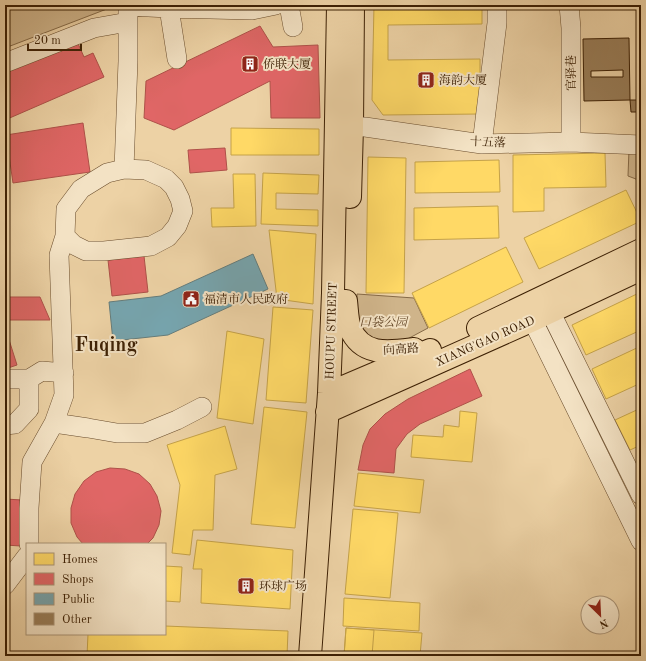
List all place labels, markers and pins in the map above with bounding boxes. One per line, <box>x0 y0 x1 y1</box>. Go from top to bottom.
building icon: 侨联大厦 <box>240 54 260 74</box>
place label: 侨联大厦 <box>263 57 311 71</box>
building icon: 海韵大厦 <box>416 70 436 90</box>
place label: 海韵大厦 <box>439 73 487 87</box>
public building icon: 福清市人民政府 <box>181 289 201 309</box>
place label: 福清市人民政府 <box>204 292 288 306</box>
building icon: 环球广场 <box>236 576 256 596</box>
place label: 环球广场 <box>259 579 307 593</box>

